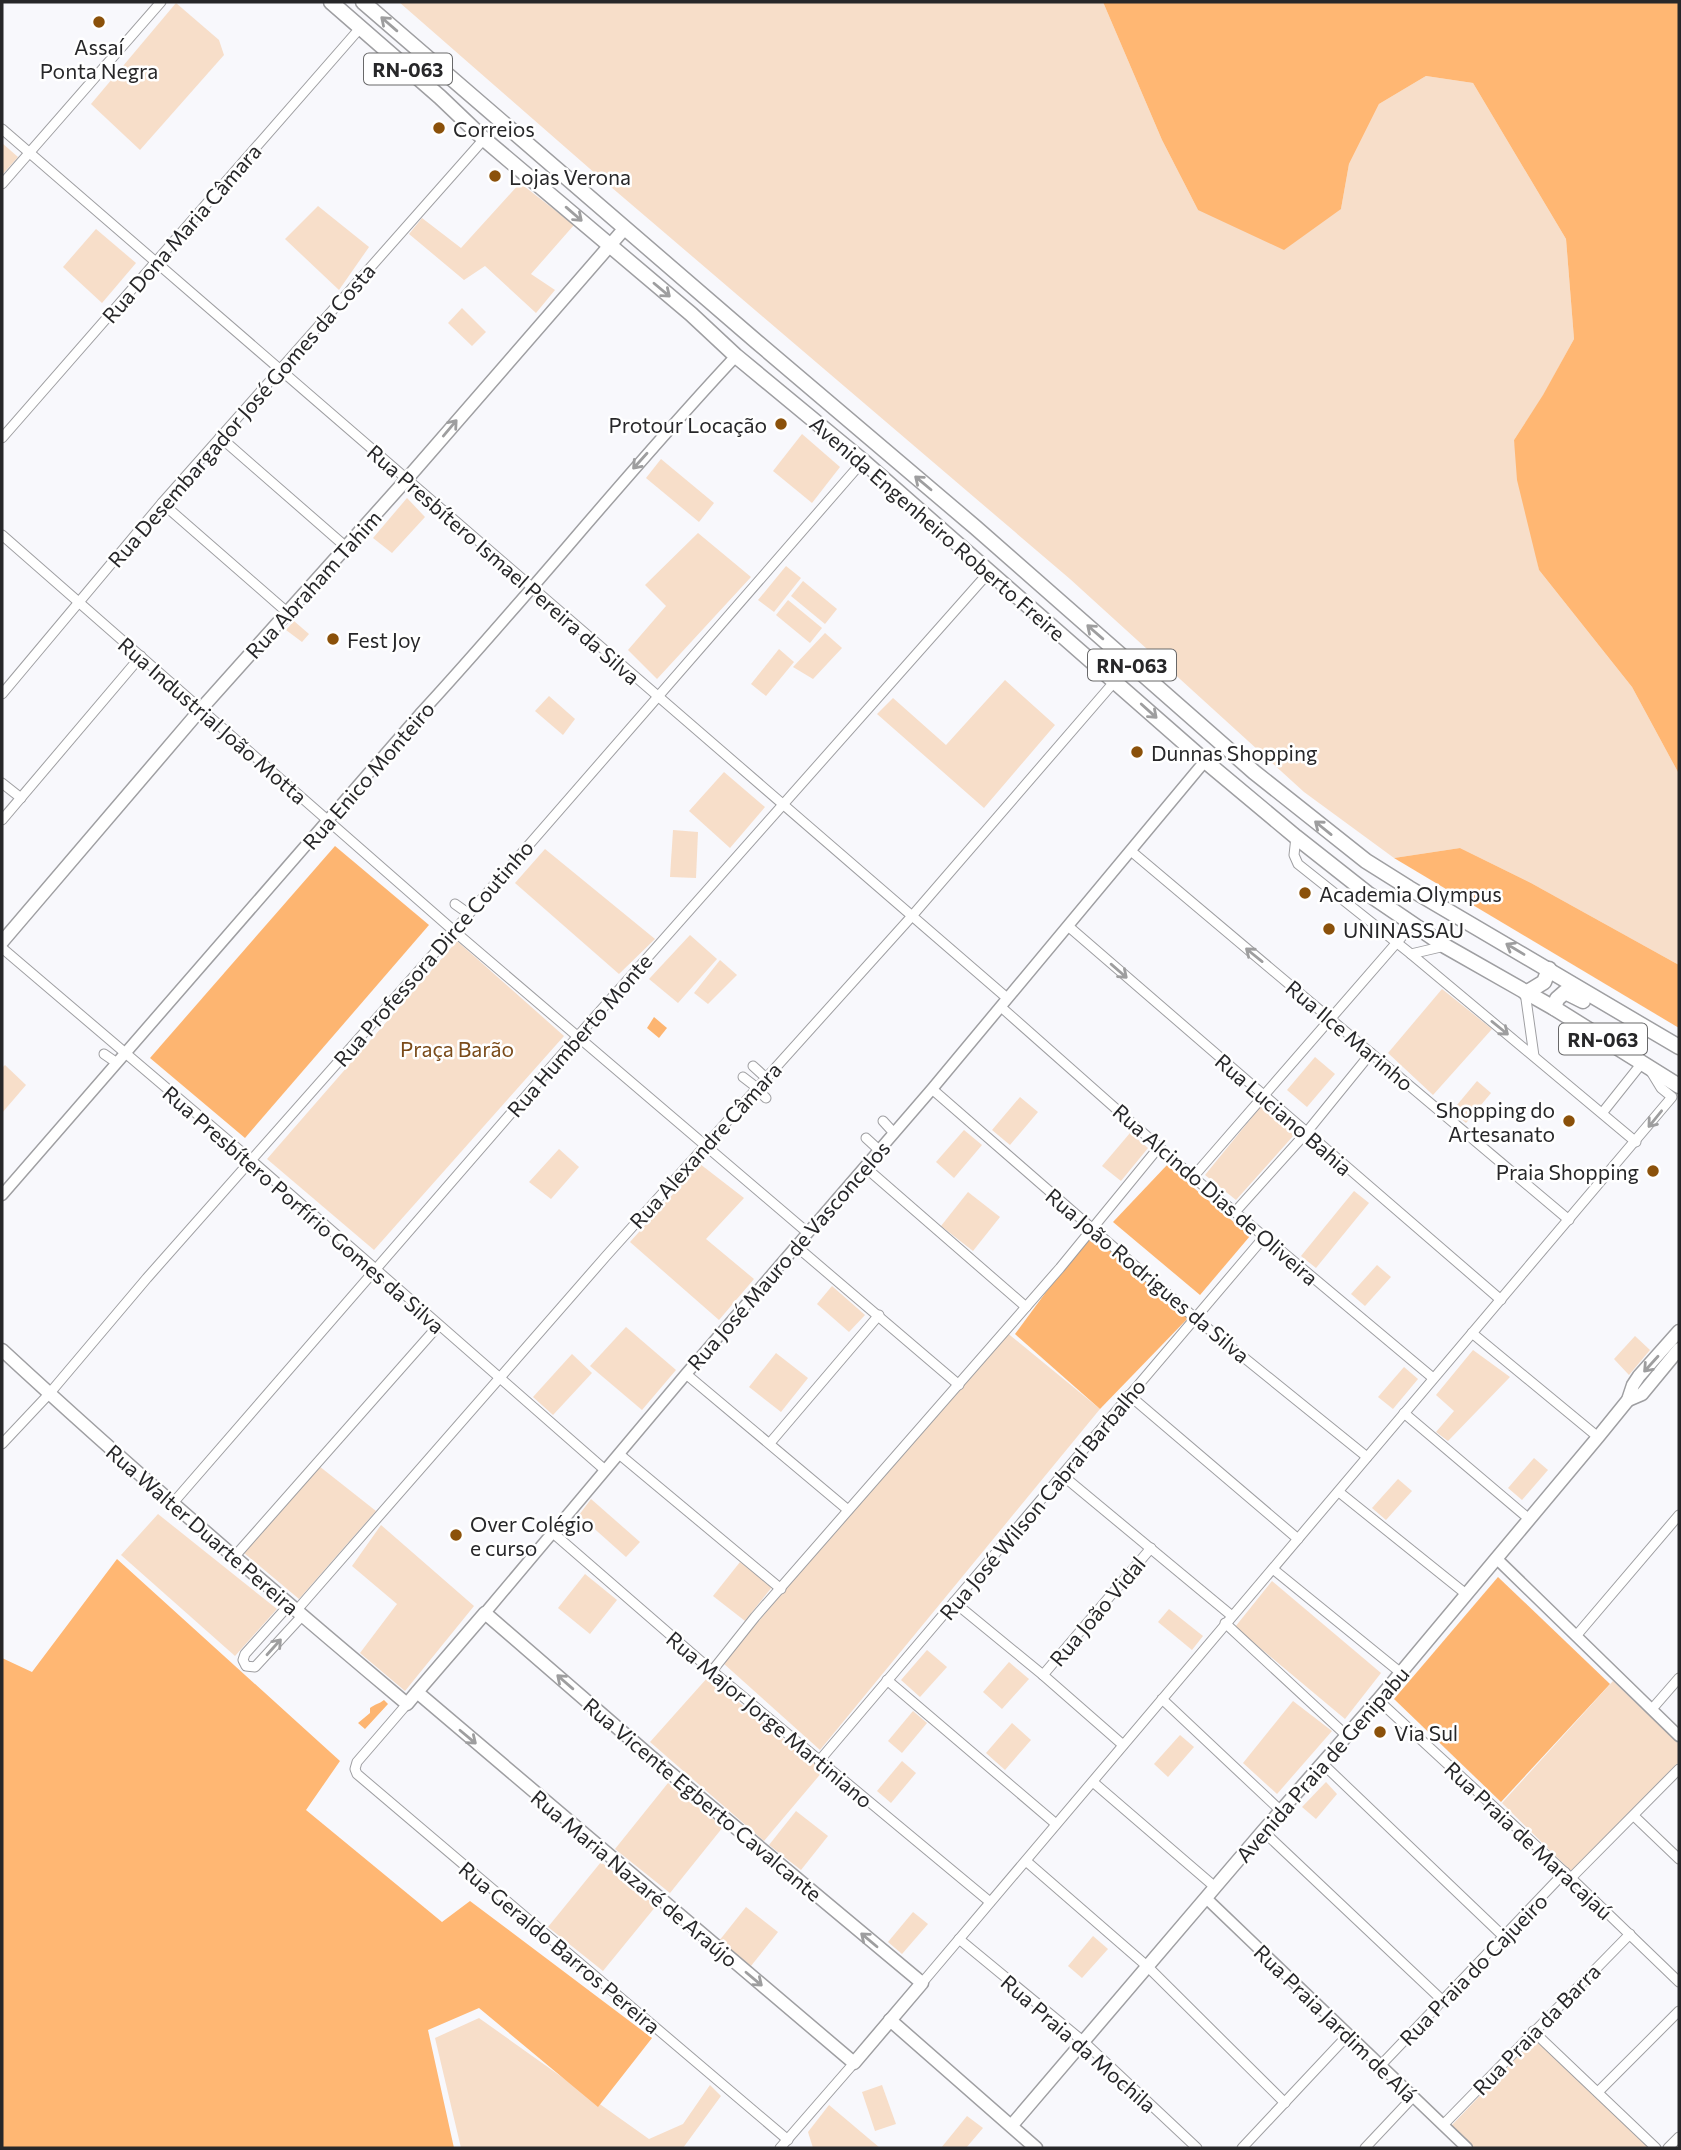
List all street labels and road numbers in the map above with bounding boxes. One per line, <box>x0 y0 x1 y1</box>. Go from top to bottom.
road number: RN-063 <box>364 54 452 85</box>
street label: Rua Dona Maria Câmara <box>96 138 266 328</box>
street label: Rua Desembargador José Gomes da Costa <box>102 258 380 572</box>
street label: Avenida Engenheiro Roberto Freire <box>805 410 1071 646</box>
street label: Rua Presbítero Ismael Pereira da Silva <box>363 439 645 689</box>
street label: Rua Abraham Tahim <box>240 505 386 663</box>
street label: Rua Industrial João Motta <box>114 631 312 809</box>
road number: RN-063 <box>1088 650 1176 680</box>
street label: Rua Enico Monteiro <box>297 696 439 854</box>
street label: Rua Professora Dirce Coutinho <box>328 835 538 1071</box>
street label: Rua Humberto Monte <box>501 948 657 1122</box>
street label: Rua Ilce Marinho <box>1281 974 1419 1096</box>
road number: RN-063 <box>1559 1023 1647 1054</box>
street label: Rua Luciano Bahia <box>1211 1048 1357 1180</box>
street label: Rua Alexandre Câmara <box>624 1057 786 1233</box>
street label: Rua Presbítero Porfírio Gomes da Silva <box>158 1080 450 1338</box>
street label: Rua Alcindo Dias de Oliveira <box>1108 1098 1324 1290</box>
street label: Rua José Mauro de Vasconcelos <box>682 1135 894 1375</box>
street label: Rua João Rodrigues da Silva <box>1041 1182 1255 1368</box>
street label: Rua José Wilson Cabral Barbalho <box>934 1374 1150 1624</box>
street label: Rua Walter Duarte Pereira <box>102 1439 304 1619</box>
street label: Rua João Vidal <box>1044 1551 1150 1671</box>
street label: Rua Major Jorge Martiniano <box>662 1625 878 1813</box>
street label: Avenida Praia de Genipabu <box>1230 1661 1414 1867</box>
street label: Rua Vicente Egberto Cavalcante <box>579 1692 827 1906</box>
street label: Rua Praia de Maracajaú <box>1440 1756 1618 1924</box>
street label: Rua Maria Nazaré de Araújo <box>527 1784 743 1972</box>
street label: Rua Geraldo Barros Pereira <box>454 1856 666 2038</box>
street label: Rua Praia do Cajueiro <box>1394 1888 1552 2050</box>
street label: Rua Praia Jardim de Alá <box>1249 1939 1423 2107</box>
street label: Rua Praia da Barra <box>1467 1958 1605 2100</box>
street label: Rua Praia da Mochila <box>996 1969 1162 2117</box>

